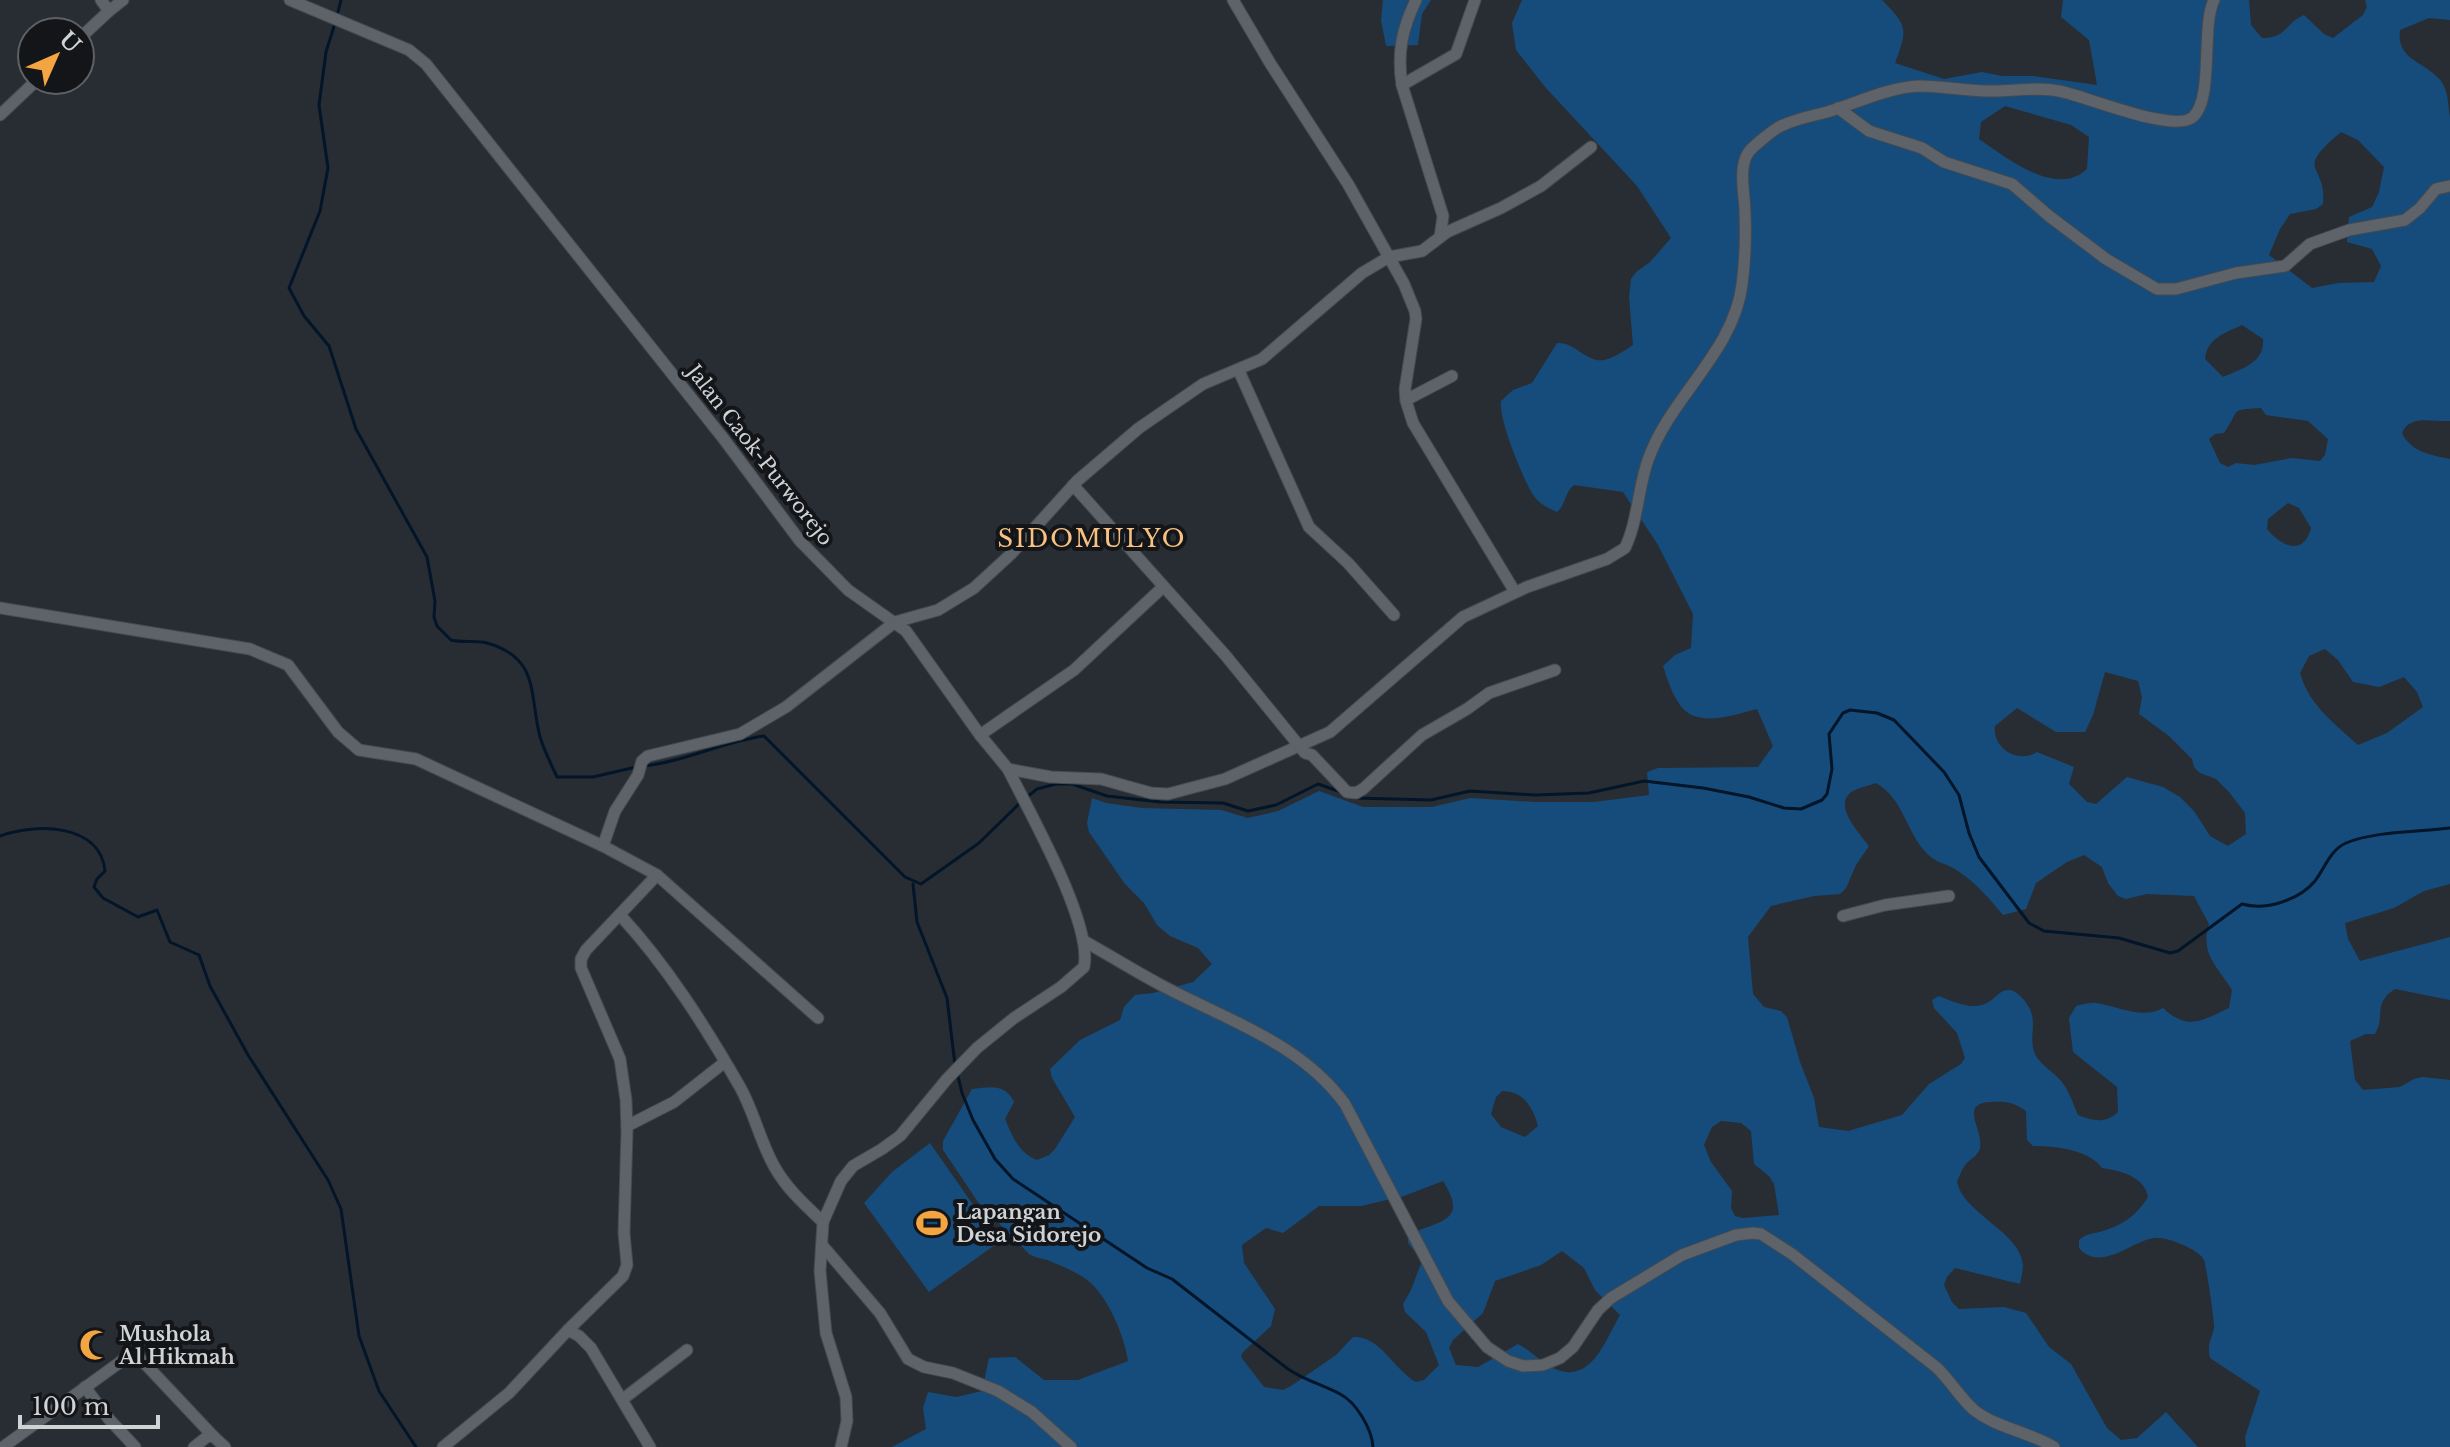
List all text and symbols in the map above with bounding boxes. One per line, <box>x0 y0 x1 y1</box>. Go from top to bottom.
north arrow <box>16 16 96 96</box>
text: U <box>53 26 87 59</box>
street label: Jalan Caok-Purworejo <box>680 358 838 550</box>
district label: SIDOMULYO <box>998 524 1186 553</box>
place label: Lapangan Desa Sidorejo <box>956 1200 1101 1247</box>
sports icon: Lapangan Desa Sidorejo <box>915 1206 949 1240</box>
place label: Mushola Al Hikmah <box>118 1322 236 1369</box>
mosque icon: Mushola Al Hikmah <box>78 1328 112 1362</box>
scale bar <box>20 1379 158 1429</box>
text: 100 m <box>32 1392 110 1421</box>

